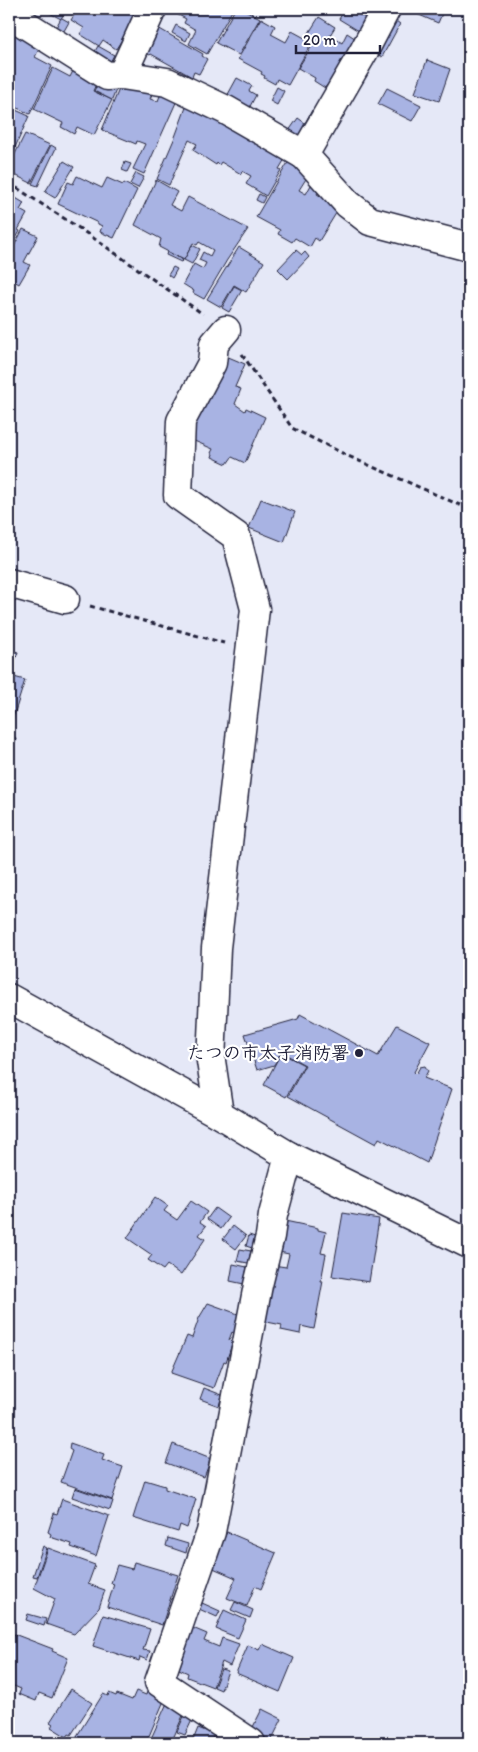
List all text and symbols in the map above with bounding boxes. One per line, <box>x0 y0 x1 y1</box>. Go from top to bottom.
scale bar <box>296 22 379 54</box>
text: 20 m <box>303 31 337 49</box>
place label: たつの市太子消防署 <box>187 1042 349 1064</box>
marker: たつの市太子消防署 <box>353 1047 365 1059</box>

